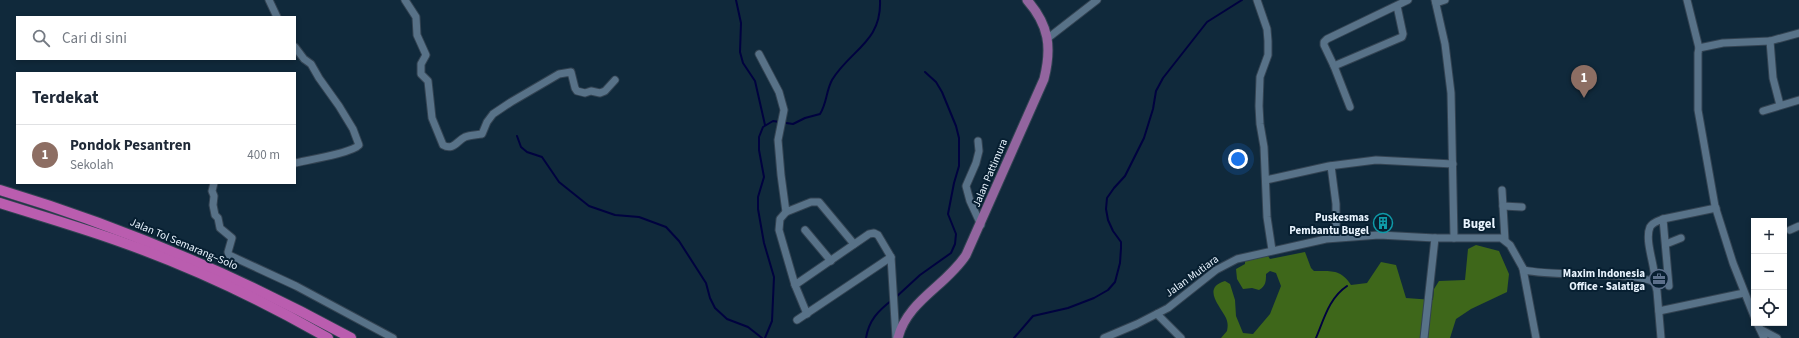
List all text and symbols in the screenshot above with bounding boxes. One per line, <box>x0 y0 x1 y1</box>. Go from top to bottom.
search box <box>16 16 296 60</box>
icon: search <box>30 27 52 49</box>
text: Cari di sini <box>62 28 127 49</box>
pin: 1 <box>1571 65 1597 98</box>
text: Terdekat <box>32 86 98 110</box>
text: Pondok Pesantren <box>70 135 191 156</box>
street label: Jalan Pattimura <box>969 137 1011 209</box>
text: 1 <box>42 146 48 164</box>
text: 400 m <box>247 146 280 164</box>
your location <box>1228 149 1248 169</box>
text: Sekolah <box>70 156 114 174</box>
place label: Puskesmas Pembantu Bugel <box>1289 210 1370 238</box>
building icon: Puskesmas Pembantu Bugel <box>1372 212 1394 234</box>
street label: Jalan Tol Semarang–Solo <box>128 214 240 274</box>
district label: Bugel <box>1463 215 1495 233</box>
map controls <box>1751 218 1787 326</box>
button: + <box>1751 218 1787 254</box>
street label: Jalan Mutiara <box>1162 252 1222 300</box>
button: − <box>1751 254 1787 290</box>
place label: Maxim Indonesia Office - Salatiga <box>1563 266 1645 294</box>
office icon: Maxim Indonesia Office - Salatiga <box>1648 268 1670 290</box>
button: locate <box>1751 290 1787 326</box>

